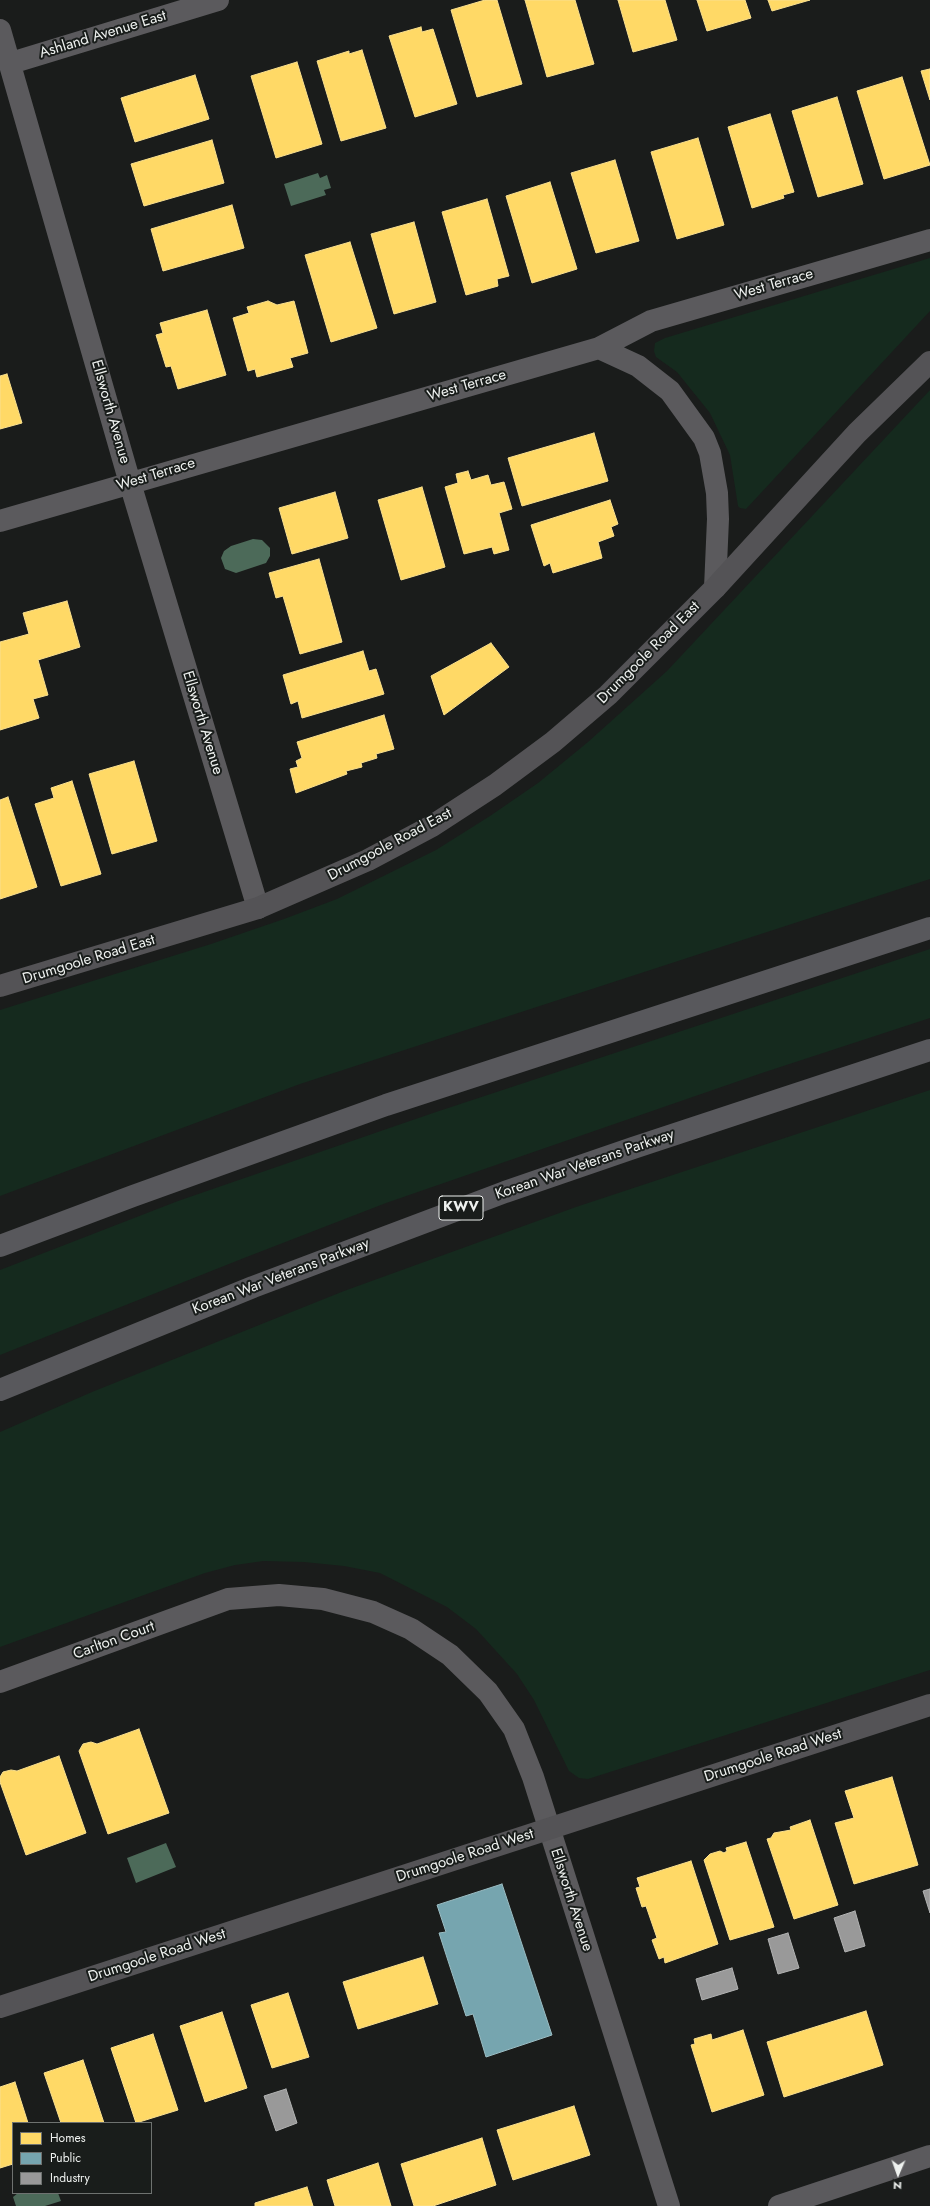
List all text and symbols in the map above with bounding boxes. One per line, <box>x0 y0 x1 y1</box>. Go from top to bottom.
street label: Ashland Avenue East <box>37 7 169 63</box>
street label: West Terrace <box>733 265 815 305</box>
street label: Ellsworth Avenue <box>87 358 133 466</box>
street label: West Terrace <box>426 366 508 406</box>
street label: West Terrace <box>115 455 197 495</box>
street label: Drumgoole Road East <box>594 598 704 708</box>
street label: Ellsworth Avenue <box>178 669 226 777</box>
street label: Drumgoole Road East <box>325 805 455 885</box>
street label: Drumgoole Road East <box>21 931 157 989</box>
street label: Korean War Veterans Parkway <box>493 1126 677 1204</box>
road number: KWV <box>439 1196 483 1220</box>
street label: Korean War Veterans Parkway <box>190 1235 372 1319</box>
street label: Carlton Court <box>71 1618 157 1664</box>
street label: Drumgoole Road West <box>702 1725 844 1787</box>
street label: Drumgoole Road West <box>394 1825 536 1887</box>
street label: Ellsworth Avenue <box>546 1846 596 1954</box>
street label: Drumgoole Road West <box>86 1925 228 1987</box>
legend <box>12 2122 152 2194</box>
text: Homes <box>50 2129 86 2147</box>
text: Public <box>50 2149 81 2167</box>
north arrow <box>878 2154 918 2194</box>
text: Industry <box>50 2169 90 2187</box>
text: N <box>893 2178 902 2194</box>

